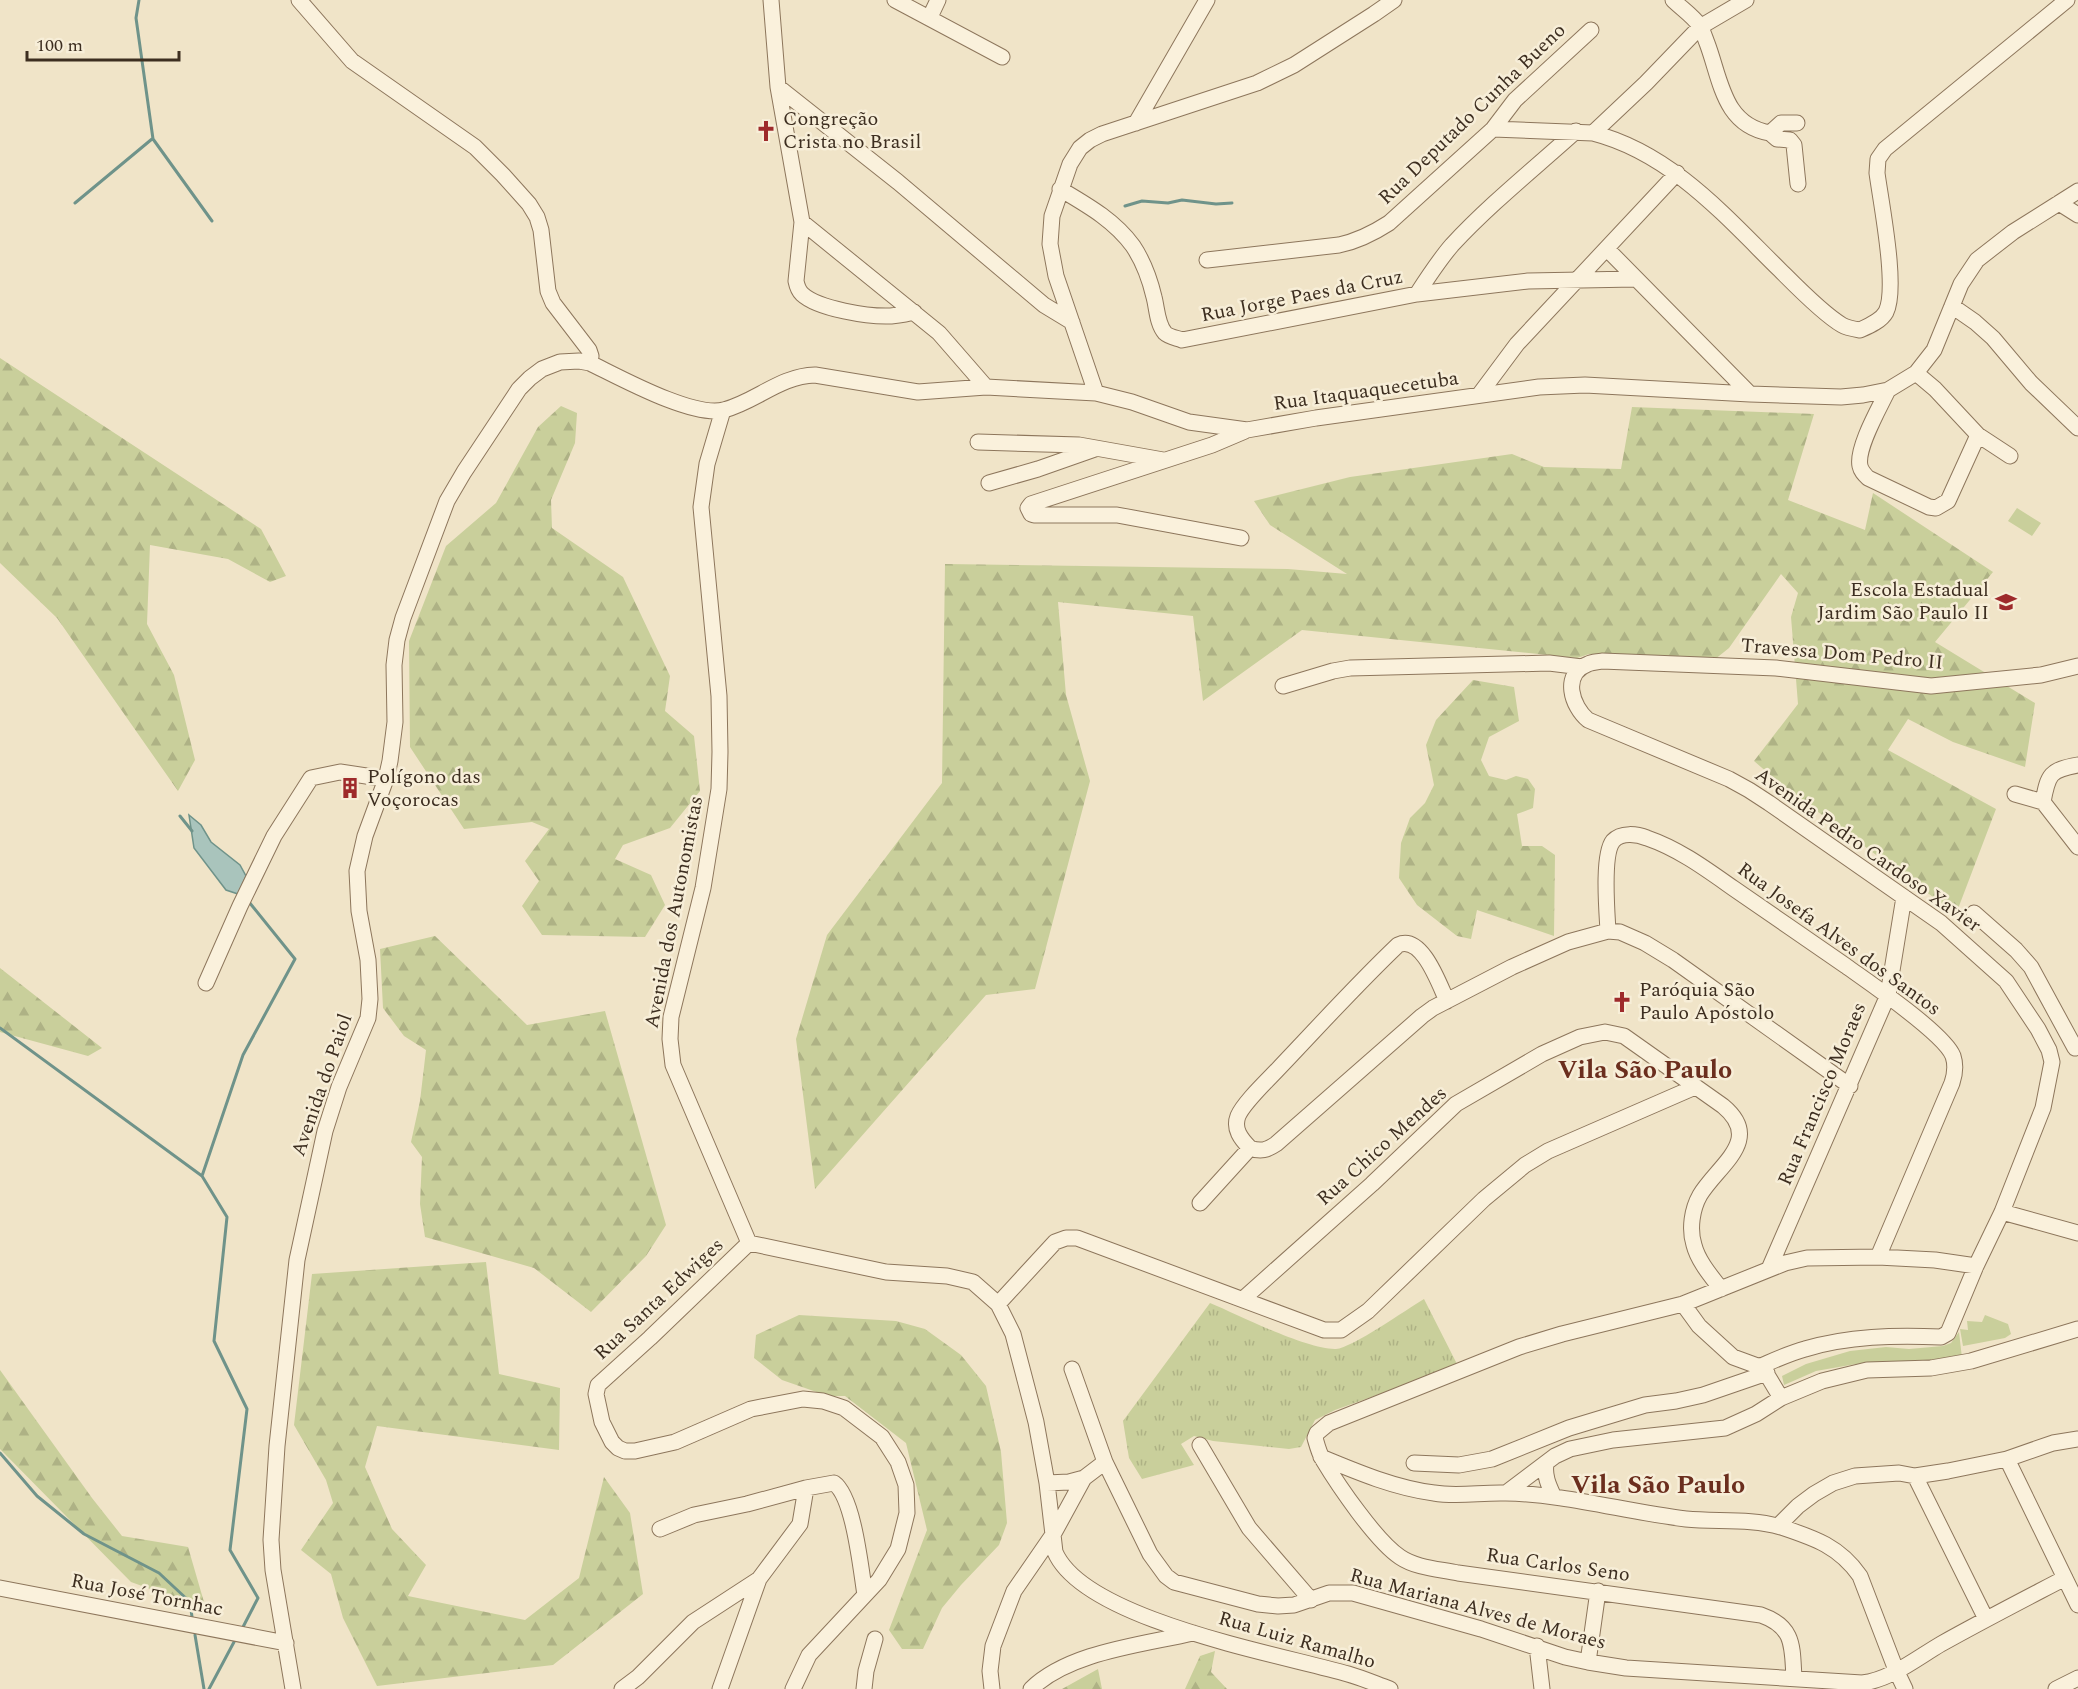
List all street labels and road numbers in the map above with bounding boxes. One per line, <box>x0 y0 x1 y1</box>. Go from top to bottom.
street label: Rua Deputado Cunha Bueno <box>1371 16 1573 212</box>
street label: Rua Jorge Paes da Cruz <box>1198 262 1406 330</box>
street label: Rua Itaquaquecetuba <box>1271 363 1461 419</box>
street label: Travessa Dom Pedro II <box>1740 630 1944 678</box>
street label: Avenida Pedro Cardoso Xavier <box>1749 760 1987 940</box>
street label: Avenida dos Autonomistas <box>637 793 711 1031</box>
street label: Rua Josefa Alves dos Santos <box>1731 855 1947 1023</box>
street label: Rua Francisco Moraes <box>1770 998 1874 1190</box>
street label: Avenida do Paiol <box>284 1010 360 1160</box>
street label: Rua Chico Mendes <box>1310 1079 1454 1213</box>
street label: Rua Santa Edwiges <box>587 1231 731 1367</box>
street label: Rua Carlos Seno <box>1484 1540 1632 1590</box>
street label: Rua Mariana Alves de Moraes <box>1347 1560 1609 1658</box>
street label: Rua José Tornhac <box>68 1566 226 1624</box>
street label: Rua Luiz Ramalho <box>1215 1603 1379 1677</box>

